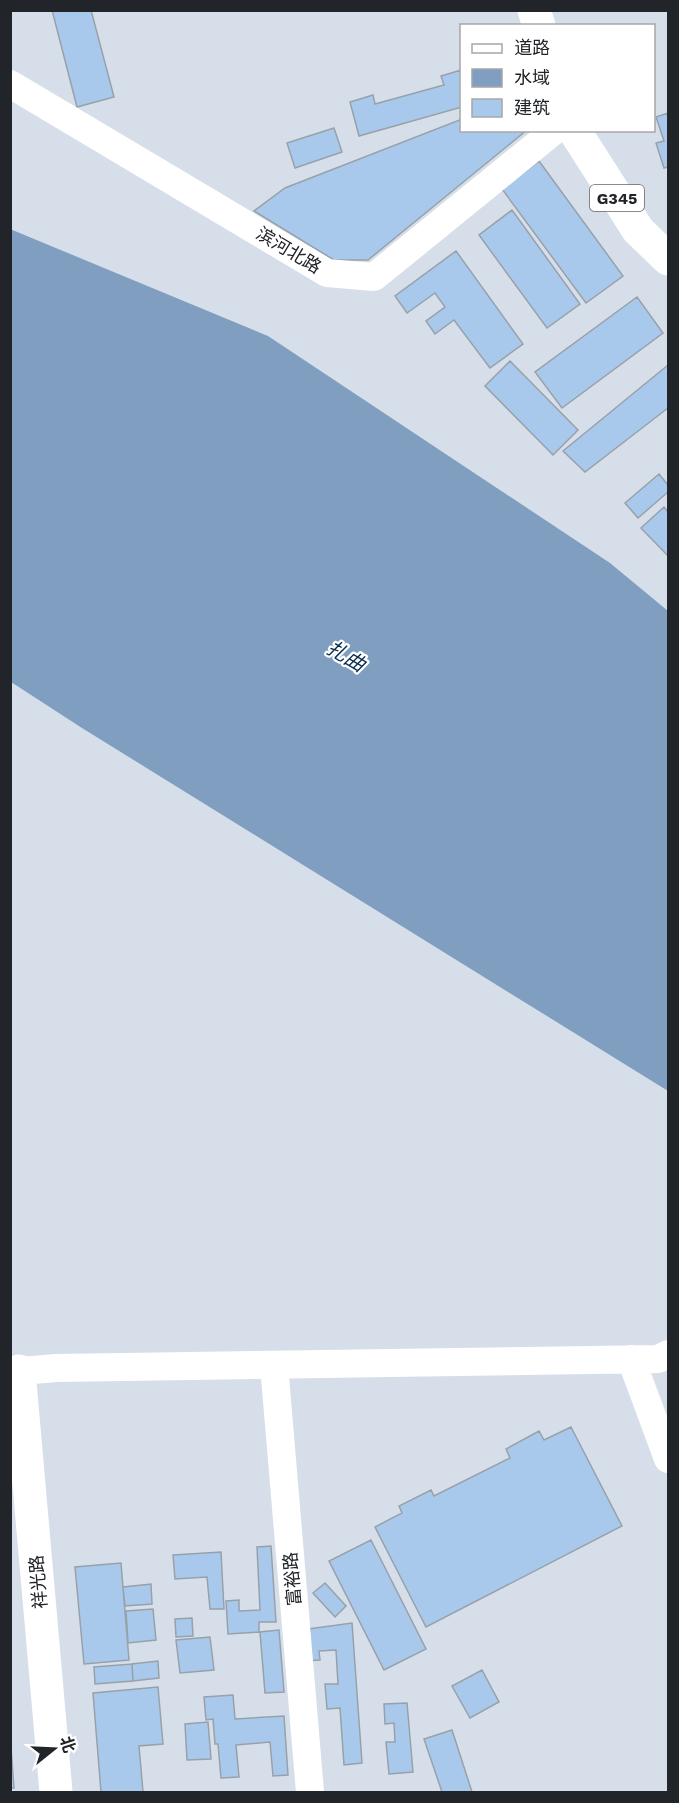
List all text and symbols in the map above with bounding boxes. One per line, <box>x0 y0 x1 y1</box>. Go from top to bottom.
legend <box>460 24 655 132</box>
text: 道路 <box>514 37 550 58</box>
text: 水域 <box>514 67 550 88</box>
text: 建筑 <box>514 97 550 118</box>
road number: G345 <box>590 185 644 211</box>
street label: 滨河北路 <box>253 222 325 278</box>
water label: 扎曲 <box>323 635 371 678</box>
street label: 富裕路 <box>279 1551 305 1607</box>
street label: 祥光路 <box>25 1554 51 1610</box>
north arrow <box>24 1719 84 1779</box>
text: 北 <box>56 1734 79 1755</box>

